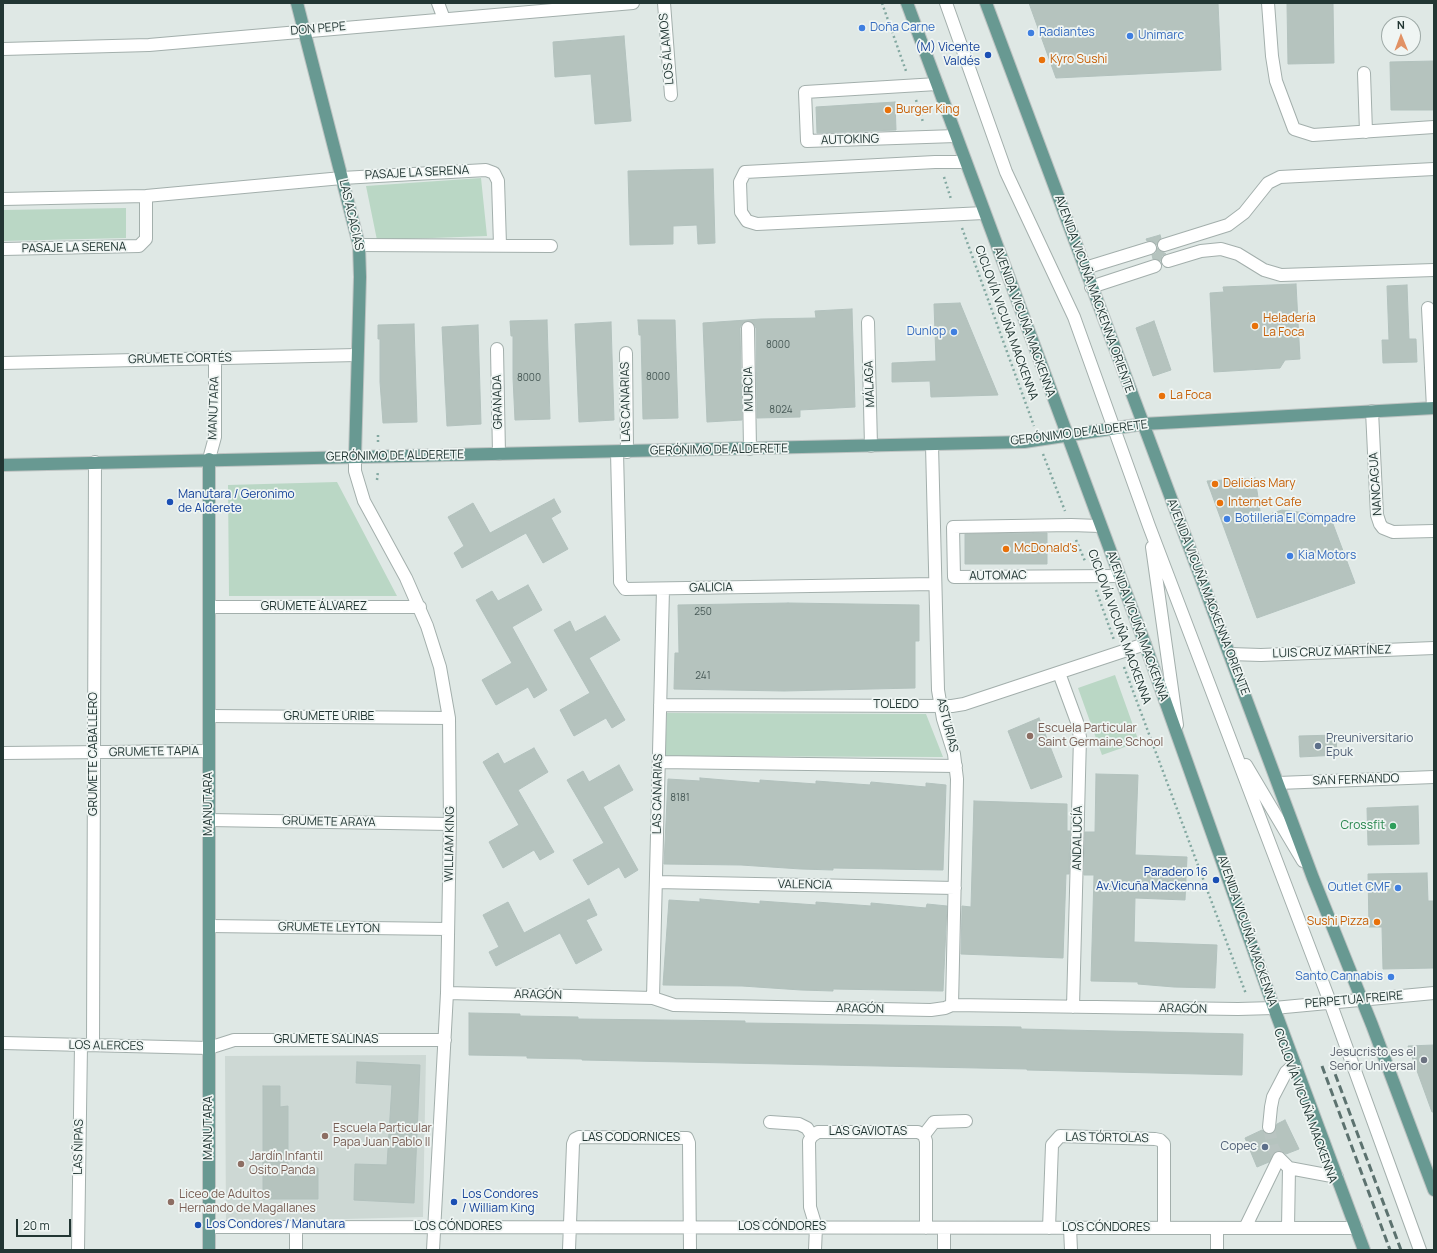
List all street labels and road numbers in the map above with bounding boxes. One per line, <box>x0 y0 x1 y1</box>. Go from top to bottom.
street label: LOS ÁLAMOS <box>657 13 677 85</box>
street label: DON PEPE <box>290 19 346 39</box>
street label: AUTOKING <box>821 132 879 148</box>
street label: PASAJE LA SERENA <box>364 163 470 183</box>
street label: LAS ACACIAS <box>336 178 366 252</box>
street label: AVENIDA VICUÑA MACKENNA ORIENTE <box>1051 193 1137 395</box>
street label: PASAJE LA SERENA <box>22 240 126 256</box>
street label: CICLOVÍA VICUÑA MACKENNA <box>971 244 1041 402</box>
street label: AVENIDA VICUÑA MACKENNA <box>990 245 1058 399</box>
street label: GRUMETE CORTÉS <box>128 351 232 367</box>
street label: MÁLAGA <box>862 360 878 408</box>
street label: LAS CANARIAS <box>618 362 634 442</box>
street label: MURCIA <box>741 366 757 412</box>
street label: GRANADA <box>490 374 506 430</box>
street label: MANUTARA <box>206 376 222 440</box>
street label: GERÓNIMO DE ALDERETE <box>1010 417 1148 449</box>
street label: GERÓNIMO DE ALDERETE <box>650 442 788 458</box>
street label: GERÓNIMO DE ALDERETE <box>326 448 464 464</box>
street label: NANCAGUA <box>1367 452 1385 516</box>
street label: AVENIDA VICUÑA MACKENNA ORIENTE <box>1164 497 1252 697</box>
street label: CICLOVÍA VICUÑA MACKENNA <box>1084 548 1154 706</box>
street label: AVENIDA VICUÑA MACKENNA <box>1103 549 1171 703</box>
street label: AUTOMAC <box>969 568 1027 584</box>
street label: GALICIA <box>689 580 733 596</box>
street label: GRUMETE ÁLVAREZ <box>261 600 367 614</box>
street label: LUIS CRUZ MARTÍNEZ <box>1272 643 1392 661</box>
street label: GRUMETE CABALLERO <box>87 692 101 816</box>
street label: ASTURIAS <box>933 696 961 754</box>
street label: TOLEDO <box>873 698 919 712</box>
street label: GRUMETE URIBE <box>284 710 374 724</box>
street label: GRUMETE TAPIA <box>109 744 199 760</box>
street label: LAS CANARIAS <box>650 754 666 834</box>
street label: SAN FERNANDO <box>1312 771 1400 789</box>
street label: MANUTARA <box>202 772 216 836</box>
street label: ANDALUCÍA <box>1070 805 1086 871</box>
street label: WILLIAM KING <box>442 806 458 882</box>
street label: GRUMETE ARAYA <box>282 814 376 830</box>
street label: AVENIDA VICUÑA MACKENNA <box>1214 853 1280 1009</box>
street label: VALENCIA <box>778 877 832 893</box>
street label: GRUMETE LEYTON <box>278 920 380 936</box>
street label: ARAGÓN <box>514 987 562 1003</box>
street label: PERPETUA FREIRE <box>1304 989 1404 1011</box>
street label: ARAGÓN <box>836 1001 884 1017</box>
street label: ARAGÓN <box>1159 1001 1207 1017</box>
street label: CICLOVÍA VICUÑA MACKENNA <box>1270 1027 1340 1185</box>
street label: GRUMETE SALINAS <box>274 1033 378 1047</box>
street label: LOS ALERCES <box>68 1038 144 1054</box>
street label: MANUTARA <box>202 1096 216 1160</box>
street label: LAS ÑIPAS <box>71 1119 87 1175</box>
street label: LAS GAVIOTAS <box>829 1125 907 1139</box>
street label: LAS TÓRTOLAS <box>1065 1130 1149 1146</box>
street label: LAS CODORNICES <box>582 1131 680 1145</box>
street label: LOS CÓNDORES <box>414 1220 502 1234</box>
street label: LOS CÓNDORES <box>738 1220 826 1234</box>
street label: LOS CÓNDORES <box>1062 1221 1150 1235</box>

